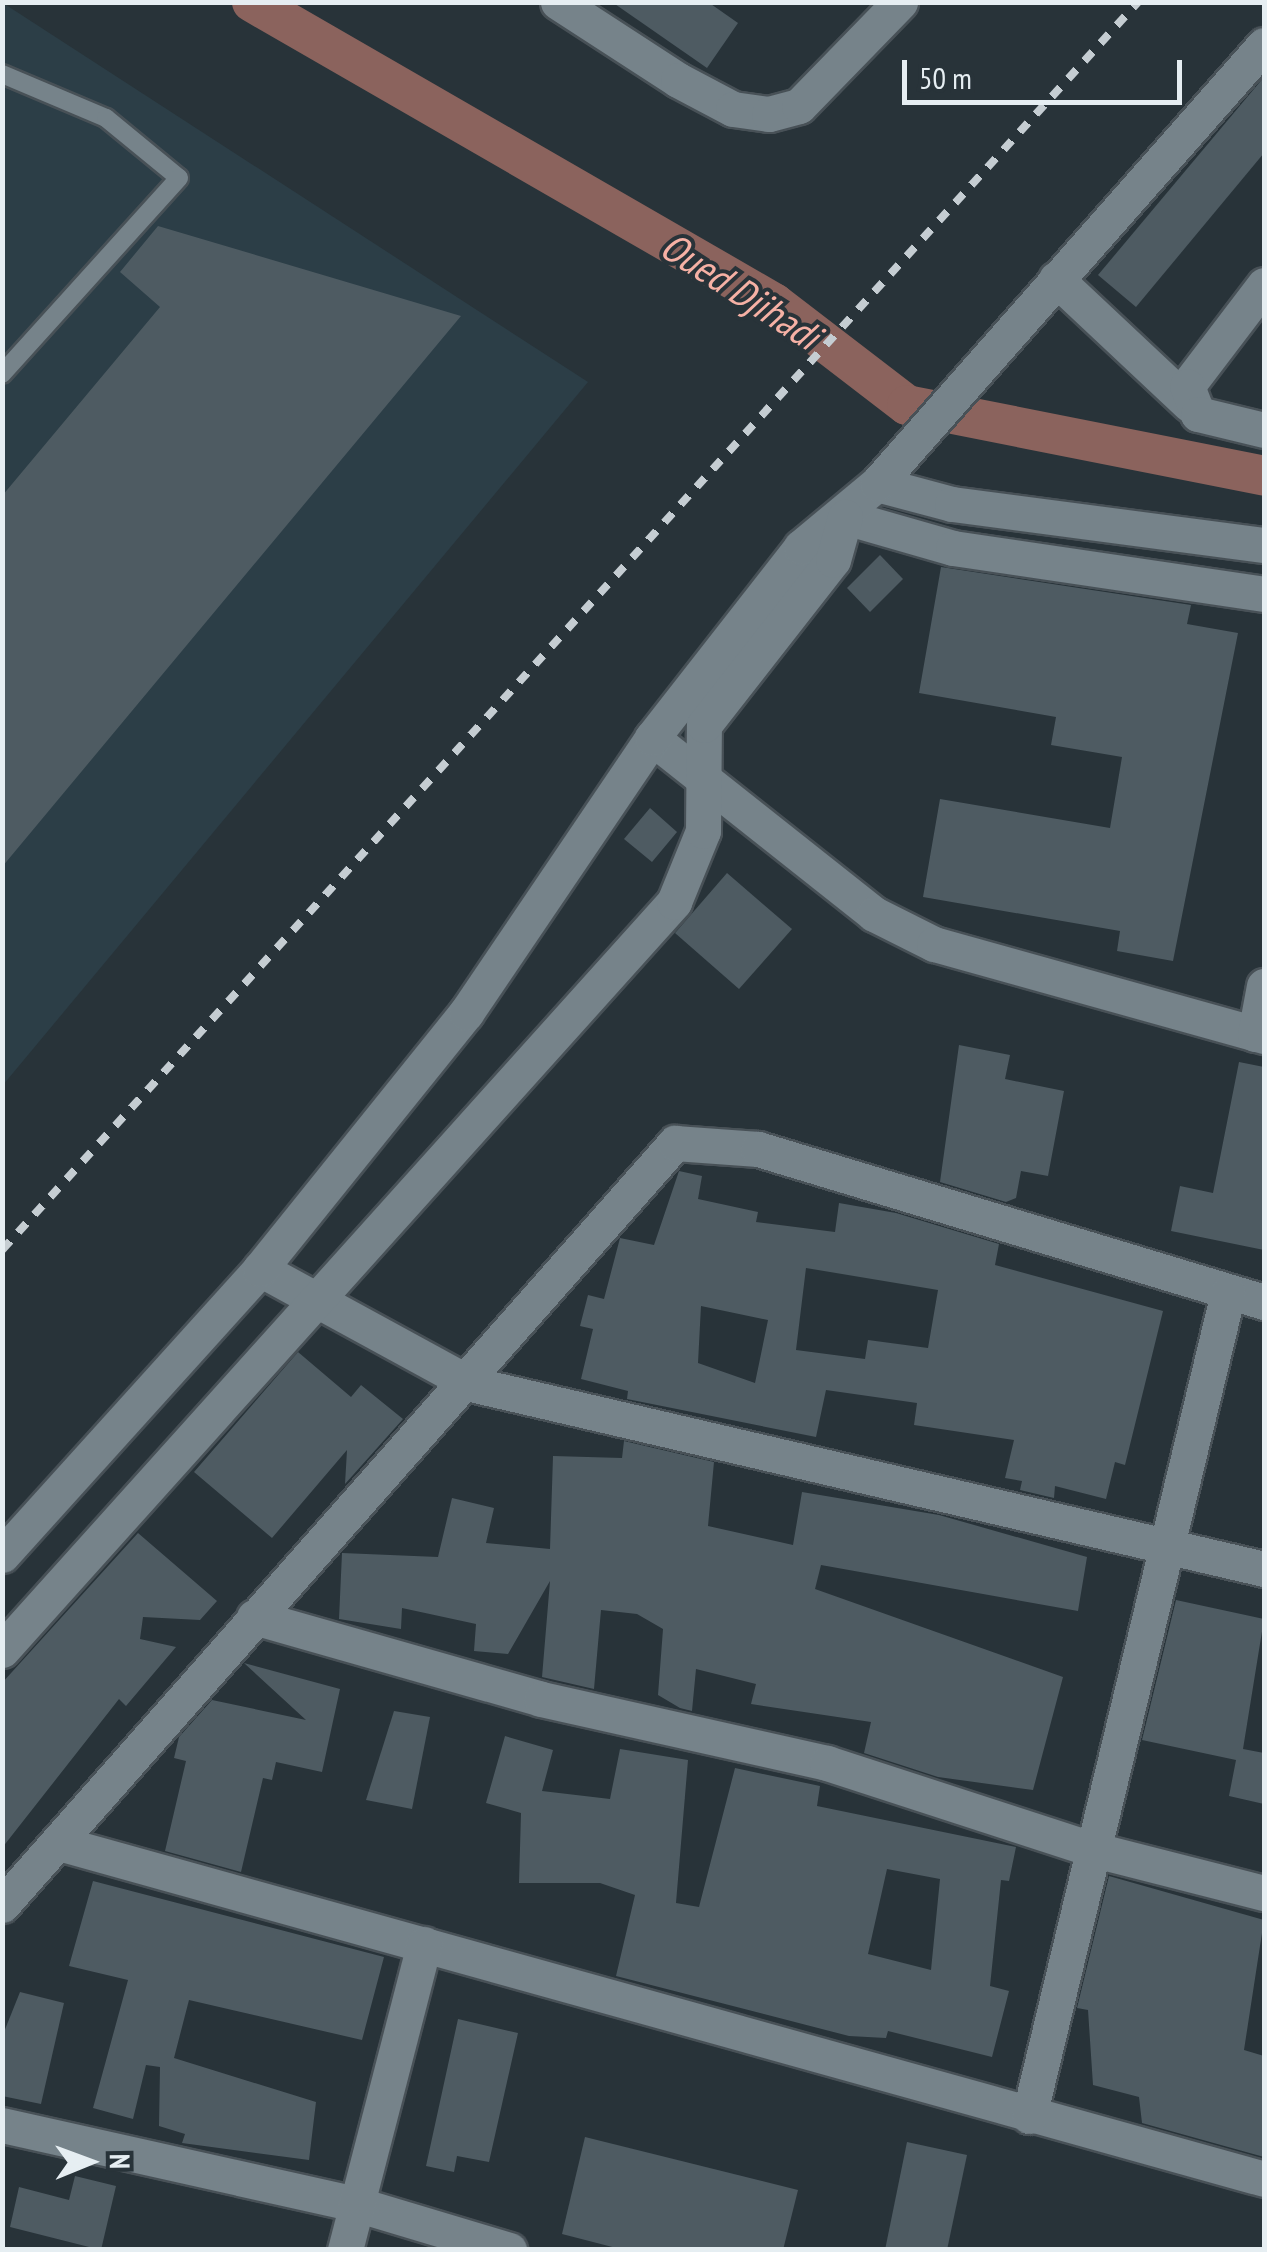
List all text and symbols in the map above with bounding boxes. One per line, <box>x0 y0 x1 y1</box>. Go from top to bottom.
scale bar <box>907 40 1187 102</box>
text: 50 m <box>919 58 972 97</box>
water label: Oued Djihadi <box>653 221 829 359</box>
north arrow <box>40 2112 140 2212</box>
text: N <box>102 2154 139 2169</box>

